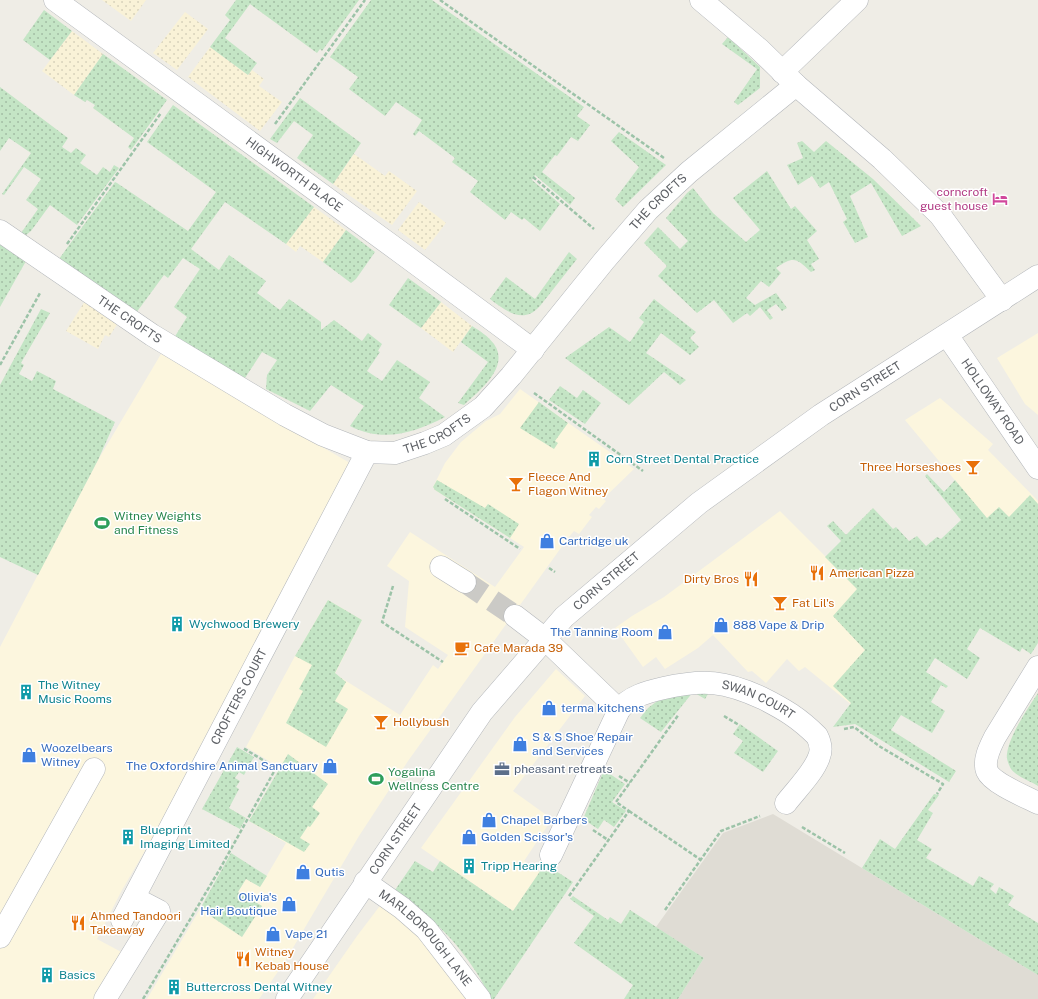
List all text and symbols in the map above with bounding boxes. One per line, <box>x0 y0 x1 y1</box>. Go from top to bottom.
street label: HIGHWORTH PLACE <box>243 135 345 215</box>
street label: THE CROFTS <box>627 171 690 233</box>
place label: corncroft guest house <box>920 185 988 213</box>
hotel icon: corncroft guest house <box>991 190 1009 208</box>
street label: THE CROFTS <box>95 293 164 346</box>
street label: HOLLOWAY ROAD <box>958 356 1027 448</box>
street label: CORN STREET <box>827 359 904 415</box>
street label: THE CROFTS <box>402 411 474 457</box>
building icon: Corn Street Dental Practice <box>585 450 603 468</box>
place label: Corn Street Dental Practice <box>606 452 759 466</box>
bar icon: Three Horseshoes <box>964 458 982 476</box>
place label: Three Horseshoes <box>860 460 961 474</box>
place label: Fleece And Flagon Witney <box>528 470 609 498</box>
bar icon: Fleece And Flagon Witney <box>507 475 525 493</box>
place label: Witney Weights and Fitness <box>114 509 201 537</box>
sports icon: Witney Weights and Fitness <box>93 514 111 532</box>
shop icon: Cartridge uk <box>538 532 556 550</box>
place label: Cartridge uk <box>559 534 629 548</box>
street label: CORN STREET <box>570 549 642 613</box>
restaurant icon: American Pizza <box>808 564 826 582</box>
place label: American Pizza <box>829 566 914 580</box>
restaurant icon: Dirty Bros <box>742 570 760 588</box>
place label: Dirty Bros <box>684 572 739 586</box>
bar icon: Fat Lil's <box>771 594 789 612</box>
place label: Fat Lil's <box>792 596 834 610</box>
building icon: Wychwood Brewery <box>168 615 186 633</box>
shop icon: 888 Vape & Drip <box>712 616 730 634</box>
place label: Wychwood Brewery <box>189 617 300 631</box>
place label: 888 Vape & Drip <box>733 618 824 632</box>
shop icon: The Tanning Room <box>656 623 674 641</box>
place label: The Tanning Room <box>550 625 653 639</box>
cafe icon: Cafe Marada 39 <box>453 639 471 657</box>
place label: Cafe Marada 39 <box>474 641 563 655</box>
street label: CROFTERS COURT <box>208 646 270 747</box>
street label: SWAN COURT <box>720 677 797 722</box>
place label: The Witney Music Rooms <box>38 678 112 706</box>
building icon: The Witney Music Rooms <box>17 683 35 701</box>
shop icon: terma kitchens <box>540 699 558 717</box>
place label: terma kitchens <box>561 701 644 715</box>
bar icon: Hollybush <box>372 713 390 731</box>
place label: Hollybush <box>393 715 449 729</box>
place label: S & S Shoe Repair and Services <box>532 730 633 758</box>
shop icon: S & S Shoe Repair and Services <box>511 735 529 753</box>
place label: Woozelbears Witney <box>41 741 113 769</box>
shop icon: Woozelbears Witney <box>20 746 38 764</box>
shop icon: The Oxfordshire Animal Sanctuary <box>321 757 339 775</box>
place label: The Oxfordshire Animal Sanctuary <box>126 759 319 773</box>
office icon: pheasant retreats <box>493 760 511 778</box>
place label: pheasant retreats <box>514 762 613 776</box>
place label: Yogalina Wellness Centre <box>388 765 479 793</box>
sports icon: Yogalina Wellness Centre <box>367 770 385 788</box>
street label: CORN STREET <box>366 801 424 877</box>
shop icon: Chapel Barbers <box>480 811 498 829</box>
place label: Chapel Barbers <box>501 813 587 827</box>
place label: Blueprint Imaging Limited <box>140 823 230 851</box>
building icon: Blueprint Imaging Limited <box>119 828 137 846</box>
shop icon: Golden Scissor's <box>460 828 478 846</box>
place label: Golden Scissor's <box>481 830 573 844</box>
building icon: Tripp Hearing <box>460 857 478 875</box>
place label: Tripp Hearing <box>481 859 557 873</box>
shop icon: Qutis <box>294 863 312 881</box>
place label: Qutis <box>315 865 345 879</box>
street label: MARLBOROUGH LANE <box>376 887 475 989</box>
place label: Olivia's Hair Boutique <box>200 890 277 918</box>
shop icon: Olivia's Hair Boutique <box>280 895 298 913</box>
place label: Ahmed Tandoori Takeaway <box>90 909 181 937</box>
restaurant icon: Ahmed Tandoori Takeaway <box>69 914 87 932</box>
shop icon: Vape 21 <box>264 925 282 943</box>
place label: Vape 21 <box>285 927 328 941</box>
place label: Witney Kebab House <box>255 945 329 973</box>
restaurant icon: Witney Kebab House <box>234 950 252 968</box>
building icon: Basics <box>38 966 56 984</box>
place label: Basics <box>59 968 95 982</box>
building icon: Buttercross Dental Witney <box>165 978 183 996</box>
place label: Buttercross Dental Witney <box>186 980 333 994</box>

